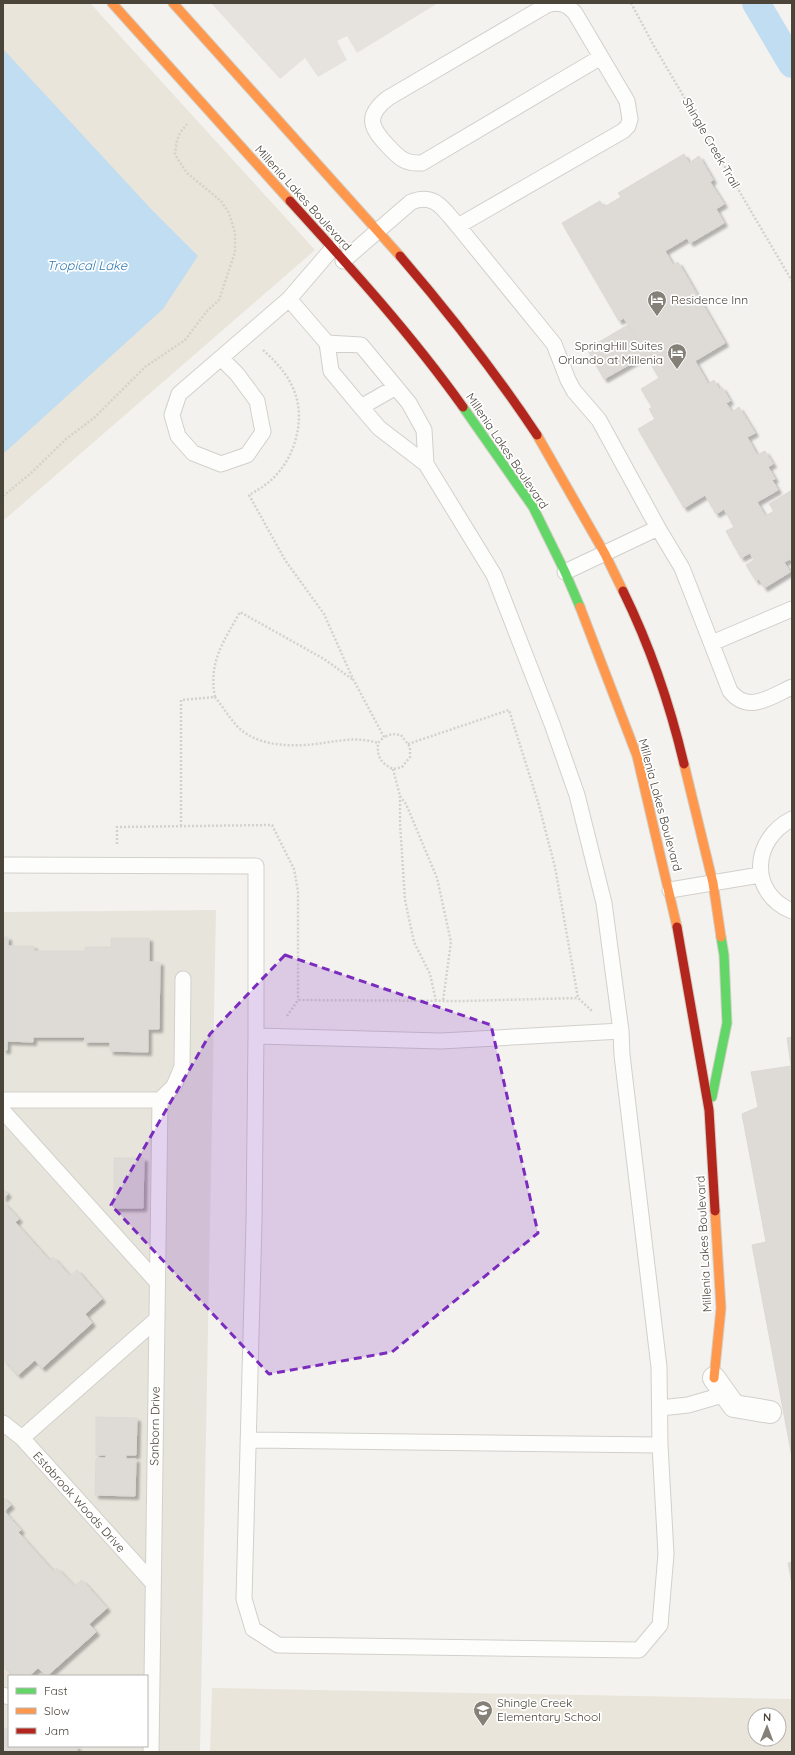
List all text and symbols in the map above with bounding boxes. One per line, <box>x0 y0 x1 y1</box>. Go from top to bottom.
street label: Shingle Creek Trail <box>679 95 744 191</box>
street label: Millenia Lakes Boulevard <box>252 142 355 253</box>
water label: Tropical Lake <box>47 257 128 273</box>
hotel icon: Residence Inn <box>646 289 668 317</box>
place label: Residence Inn <box>671 292 748 307</box>
place label: SpringHill Suites Orlando at Millenia <box>558 338 663 367</box>
hotel icon: SpringHill Suites Orlando at Millenia <box>666 342 688 370</box>
street label: Millenia Lakes Boulevard <box>463 390 552 512</box>
street label: Millenia Lakes Boulevard <box>636 737 685 873</box>
street label: Millenia Lakes Boulevard <box>692 1175 715 1313</box>
street label: Sanborn Drive <box>146 1386 163 1466</box>
street label: Estabrook Woods Drive <box>30 1448 129 1555</box>
legend <box>8 1675 148 1747</box>
text: Fast <box>44 1683 68 1698</box>
place label: Shingle Creek Elementary School <box>497 1695 601 1724</box>
school or university icon: Shingle Creek Elementary School <box>472 1699 494 1727</box>
text: Slow <box>44 1703 70 1718</box>
north arrow <box>747 1707 787 1747</box>
text: N <box>763 1710 771 1724</box>
text: Jam <box>44 1723 69 1738</box>

